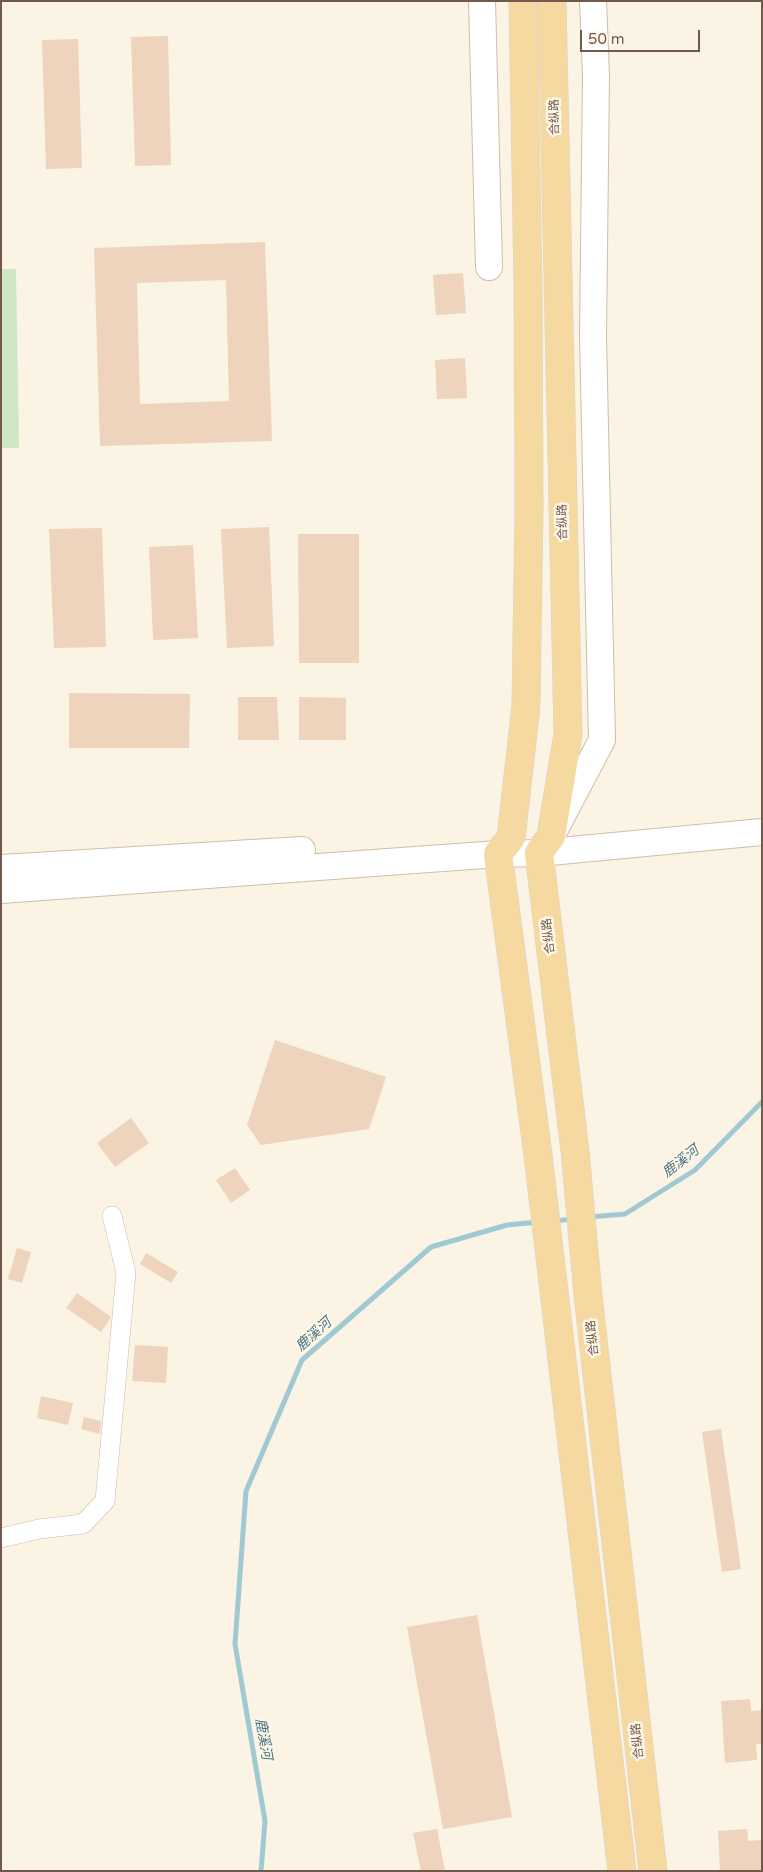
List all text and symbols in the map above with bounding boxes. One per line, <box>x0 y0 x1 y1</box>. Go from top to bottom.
scale bar <box>583 20 703 52</box>
text: 50 m <box>588 30 625 48</box>
street label: 合纵路 <box>547 99 563 135</box>
street label: 合纵路 <box>555 504 571 540</box>
street label: 合纵路 <box>540 917 558 955</box>
water label: 鹿溪河 <box>659 1142 703 1182</box>
water label: 鹿溪河 <box>293 1315 335 1355</box>
street label: 合纵路 <box>584 1319 602 1357</box>
water label: 鹿溪河 <box>251 1717 275 1761</box>
street label: 合纵路 <box>629 1722 647 1760</box>

